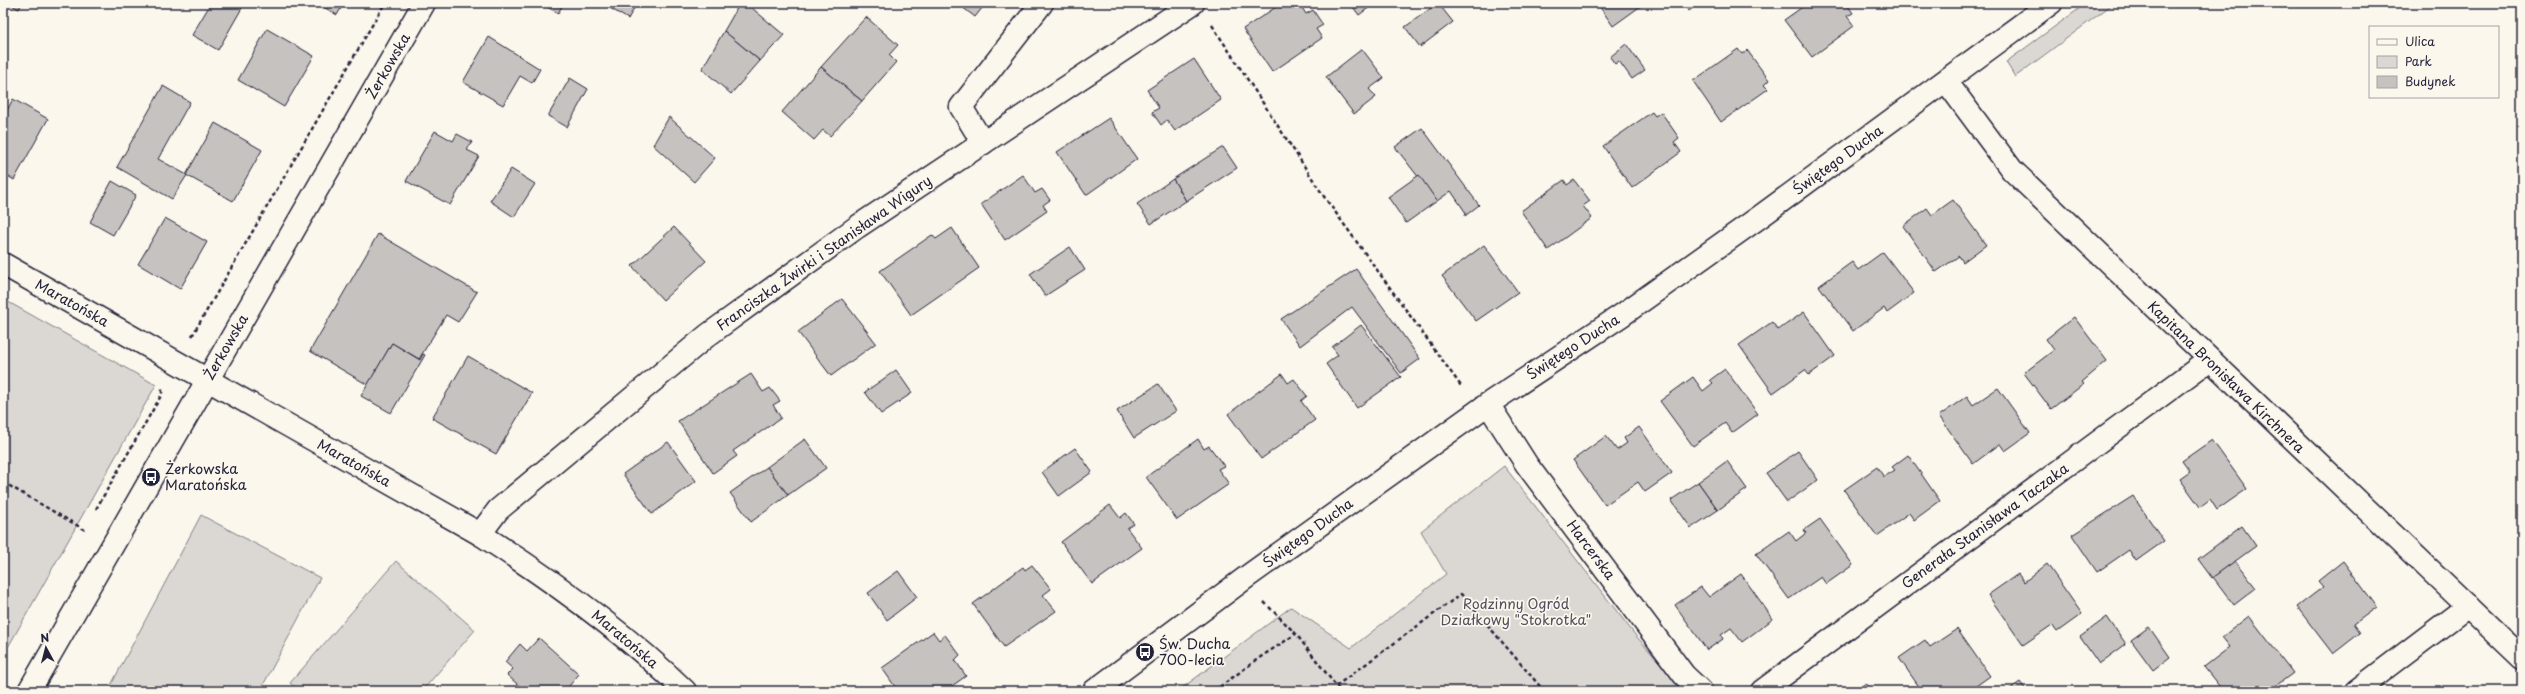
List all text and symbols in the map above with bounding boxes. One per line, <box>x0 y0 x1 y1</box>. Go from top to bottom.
legend <box>2369 26 2499 98</box>
street label: Żerkowska <box>360 29 415 103</box>
text: Ulica <box>2405 32 2435 50</box>
text: Park <box>2405 52 2432 70</box>
text: Budynek <box>2405 72 2455 90</box>
street label: Świętego Ducha <box>1788 120 1887 199</box>
street label: Franciszka Żwirki i Stanisława Wigury <box>712 170 936 335</box>
street label: Maratońska <box>32 274 113 332</box>
street label: Kapitana Bronisława Kirchnera <box>2143 296 2310 458</box>
street label: Świętego Ducha <box>1522 309 1623 384</box>
street label: Żerkowska <box>198 310 253 384</box>
street label: Maratońska <box>314 434 395 492</box>
place label: Żerkowska Maratońska <box>165 458 247 495</box>
street label: Generała Stanisława Taczaka <box>1897 458 2073 594</box>
bus stop icon: Żerkowska Maratońska <box>140 466 162 488</box>
street label: Świętego Ducha <box>1258 493 1357 572</box>
street label: Harcerska <box>1562 515 1621 584</box>
park label: Rodzinny Ogród Działkowy "Stokrotka" <box>1441 593 1591 630</box>
street label: Maratońska <box>587 604 664 673</box>
north arrow <box>26 628 66 668</box>
text: N <box>39 629 50 647</box>
place label: Św. Ducha 700-lecia <box>1159 633 1231 670</box>
bus stop icon: Św. Ducha 700-lecia <box>1134 641 1156 663</box>

